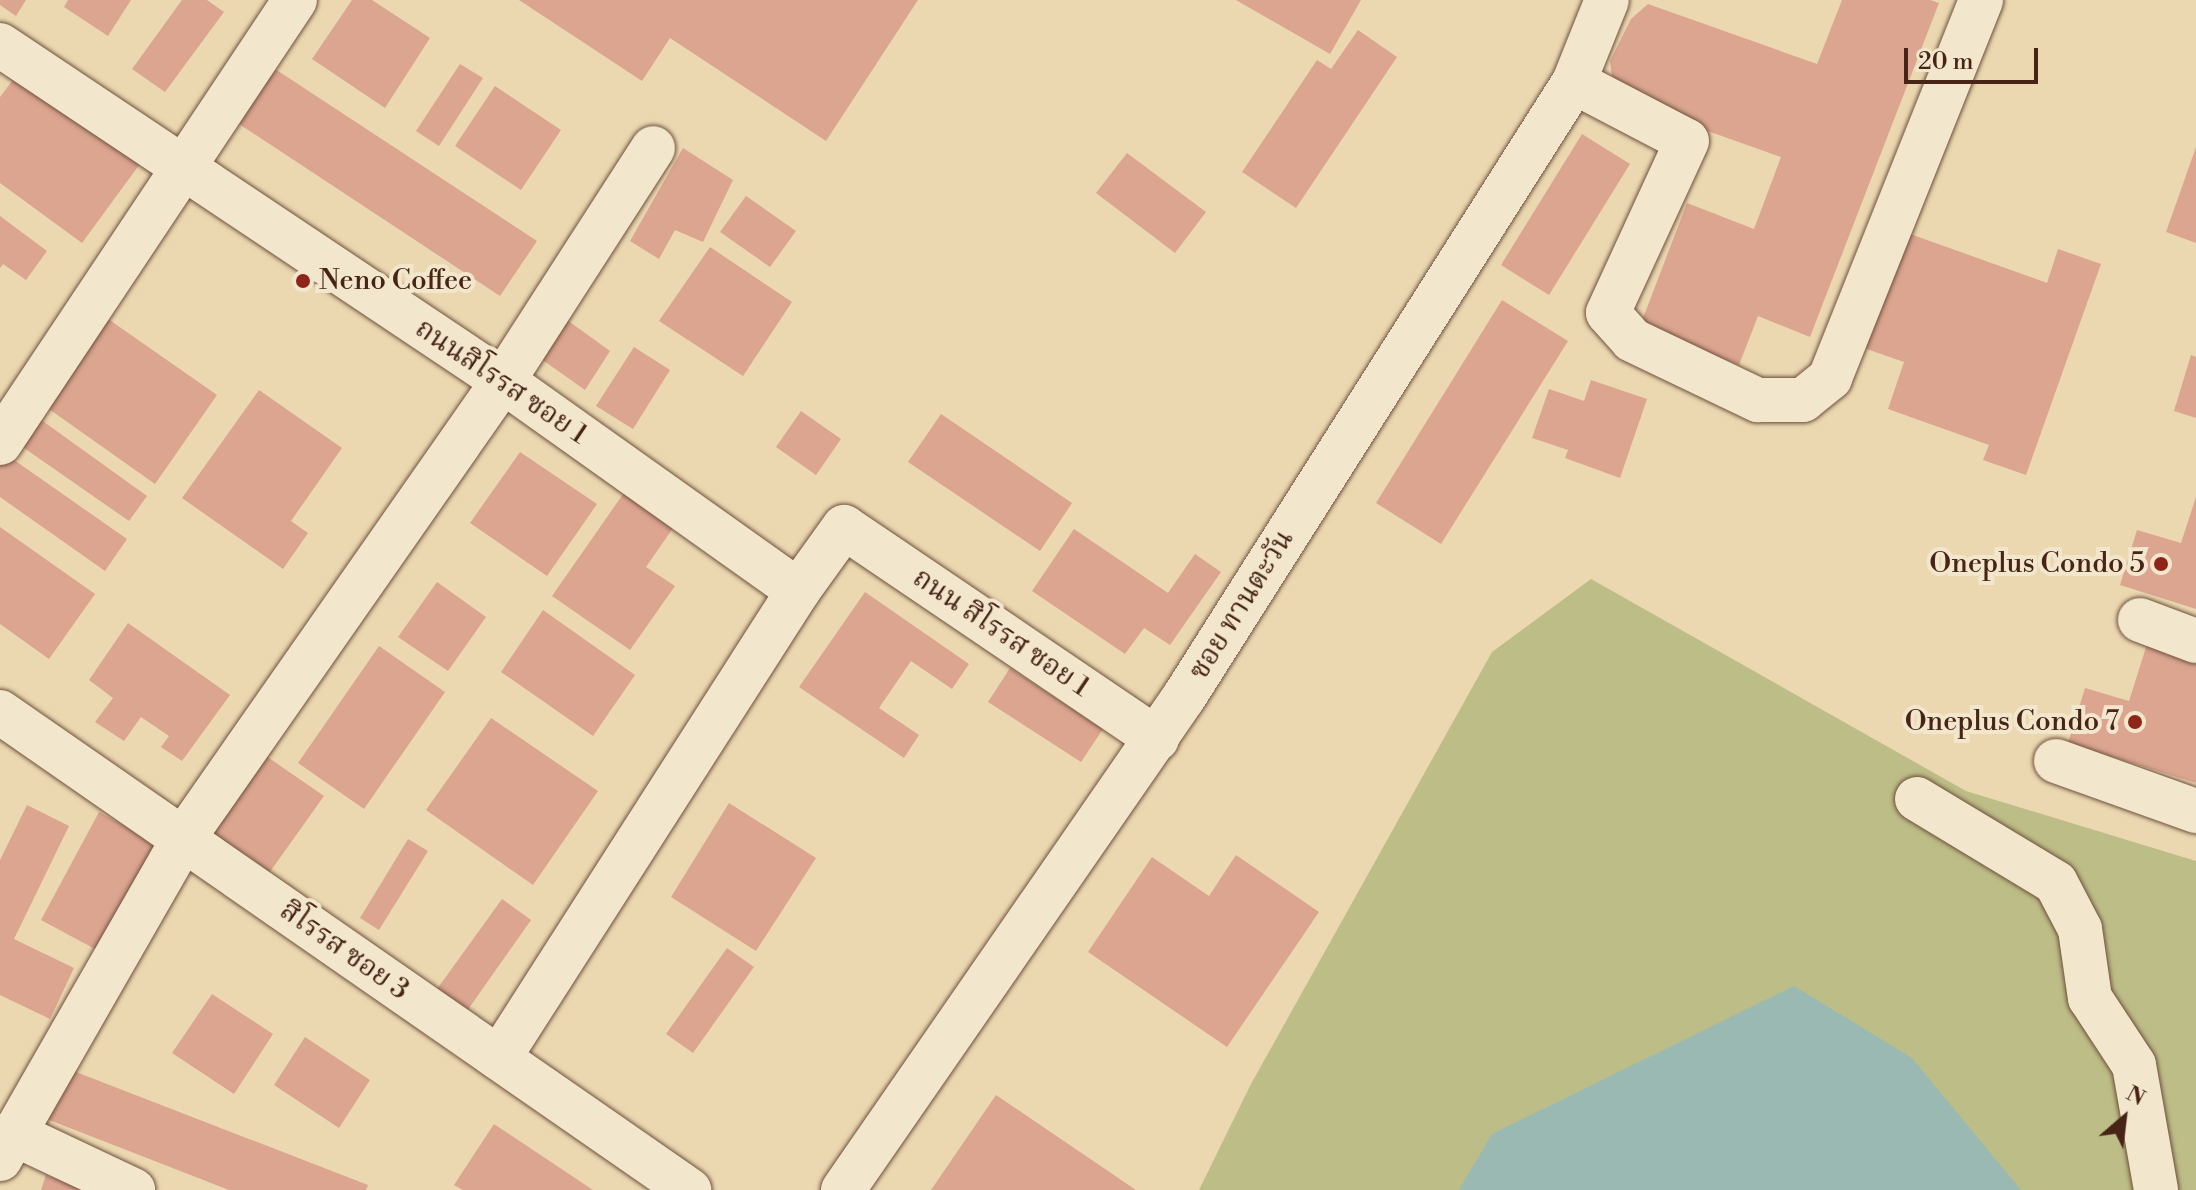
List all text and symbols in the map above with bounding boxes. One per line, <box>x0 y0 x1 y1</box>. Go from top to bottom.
scale bar <box>1908 32 2042 82</box>
text: 20 m <box>1918 47 1974 77</box>
place label: Neno Coffee <box>319 264 472 298</box>
marker: Neno Coffee <box>294 272 312 290</box>
street label: ถนนสิโรรส ซอย 1 <box>409 312 593 452</box>
street label: ซอย ทานตะวัน <box>1183 524 1301 686</box>
place label: Oneplus Condo 5 <box>1929 547 2145 581</box>
marker: Oneplus Condo 5 <box>2152 555 2170 573</box>
street label: ถนน สิโรรส ซอย 1 <box>906 561 1096 705</box>
place label: Oneplus Condo 7 <box>1905 705 2119 739</box>
marker: Oneplus Condo 7 <box>2126 713 2144 731</box>
street label: สิโรรส ซอย 3 <box>273 894 415 1008</box>
north arrow <box>2084 1078 2164 1158</box>
text: N <box>2121 1080 2150 1112</box>

